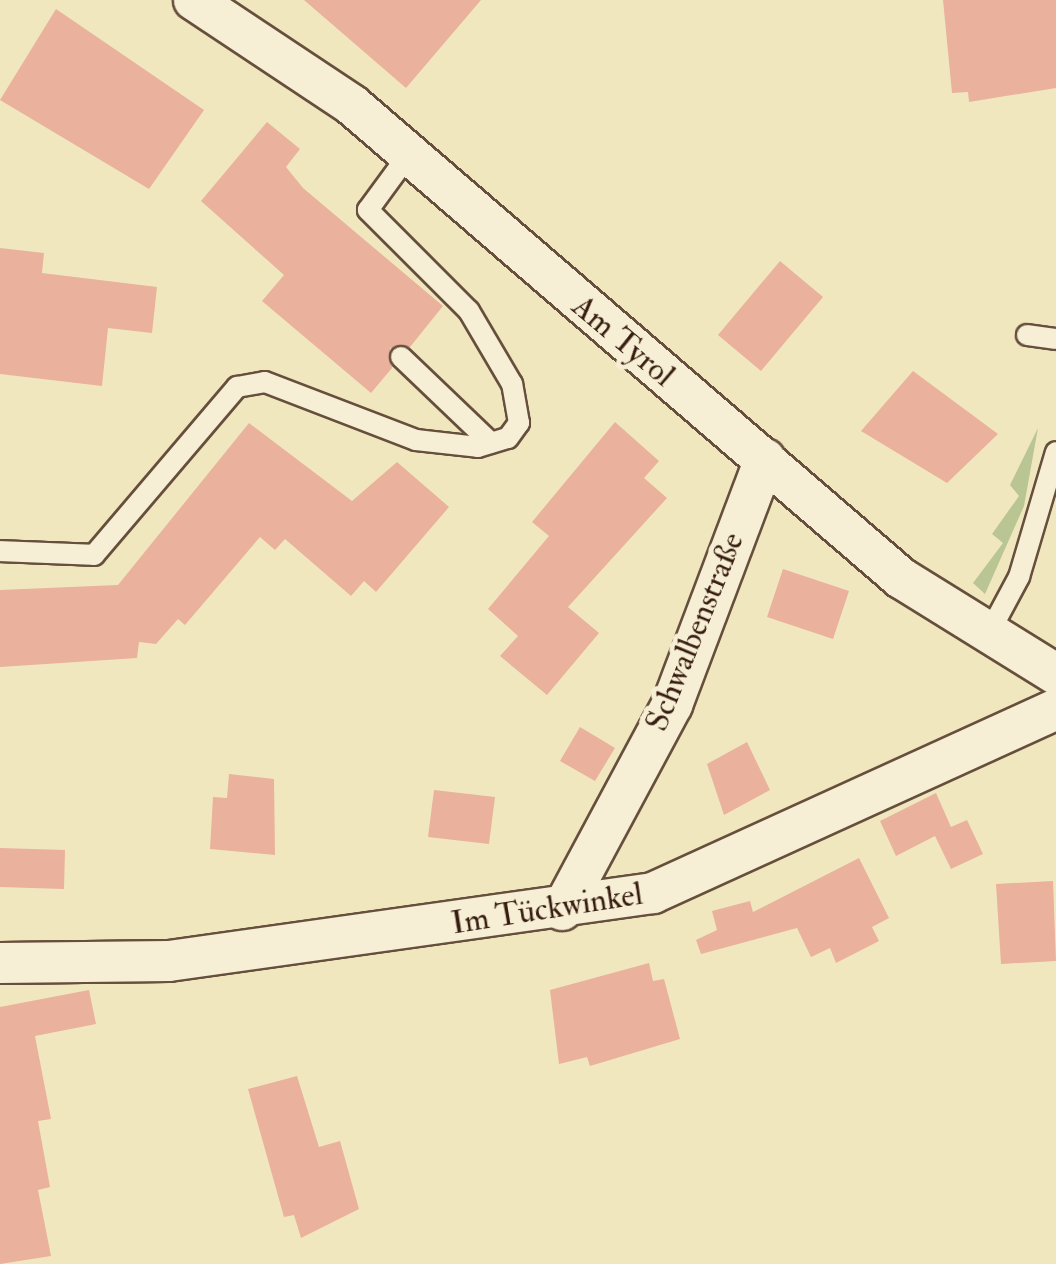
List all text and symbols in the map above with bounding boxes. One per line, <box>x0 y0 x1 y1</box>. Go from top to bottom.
street label: Am Tyrol <box>564 287 682 395</box>
street label: Schwalbenstraße <box>638 527 752 737</box>
street label: Im Tückwinkel <box>449 875 645 943</box>

